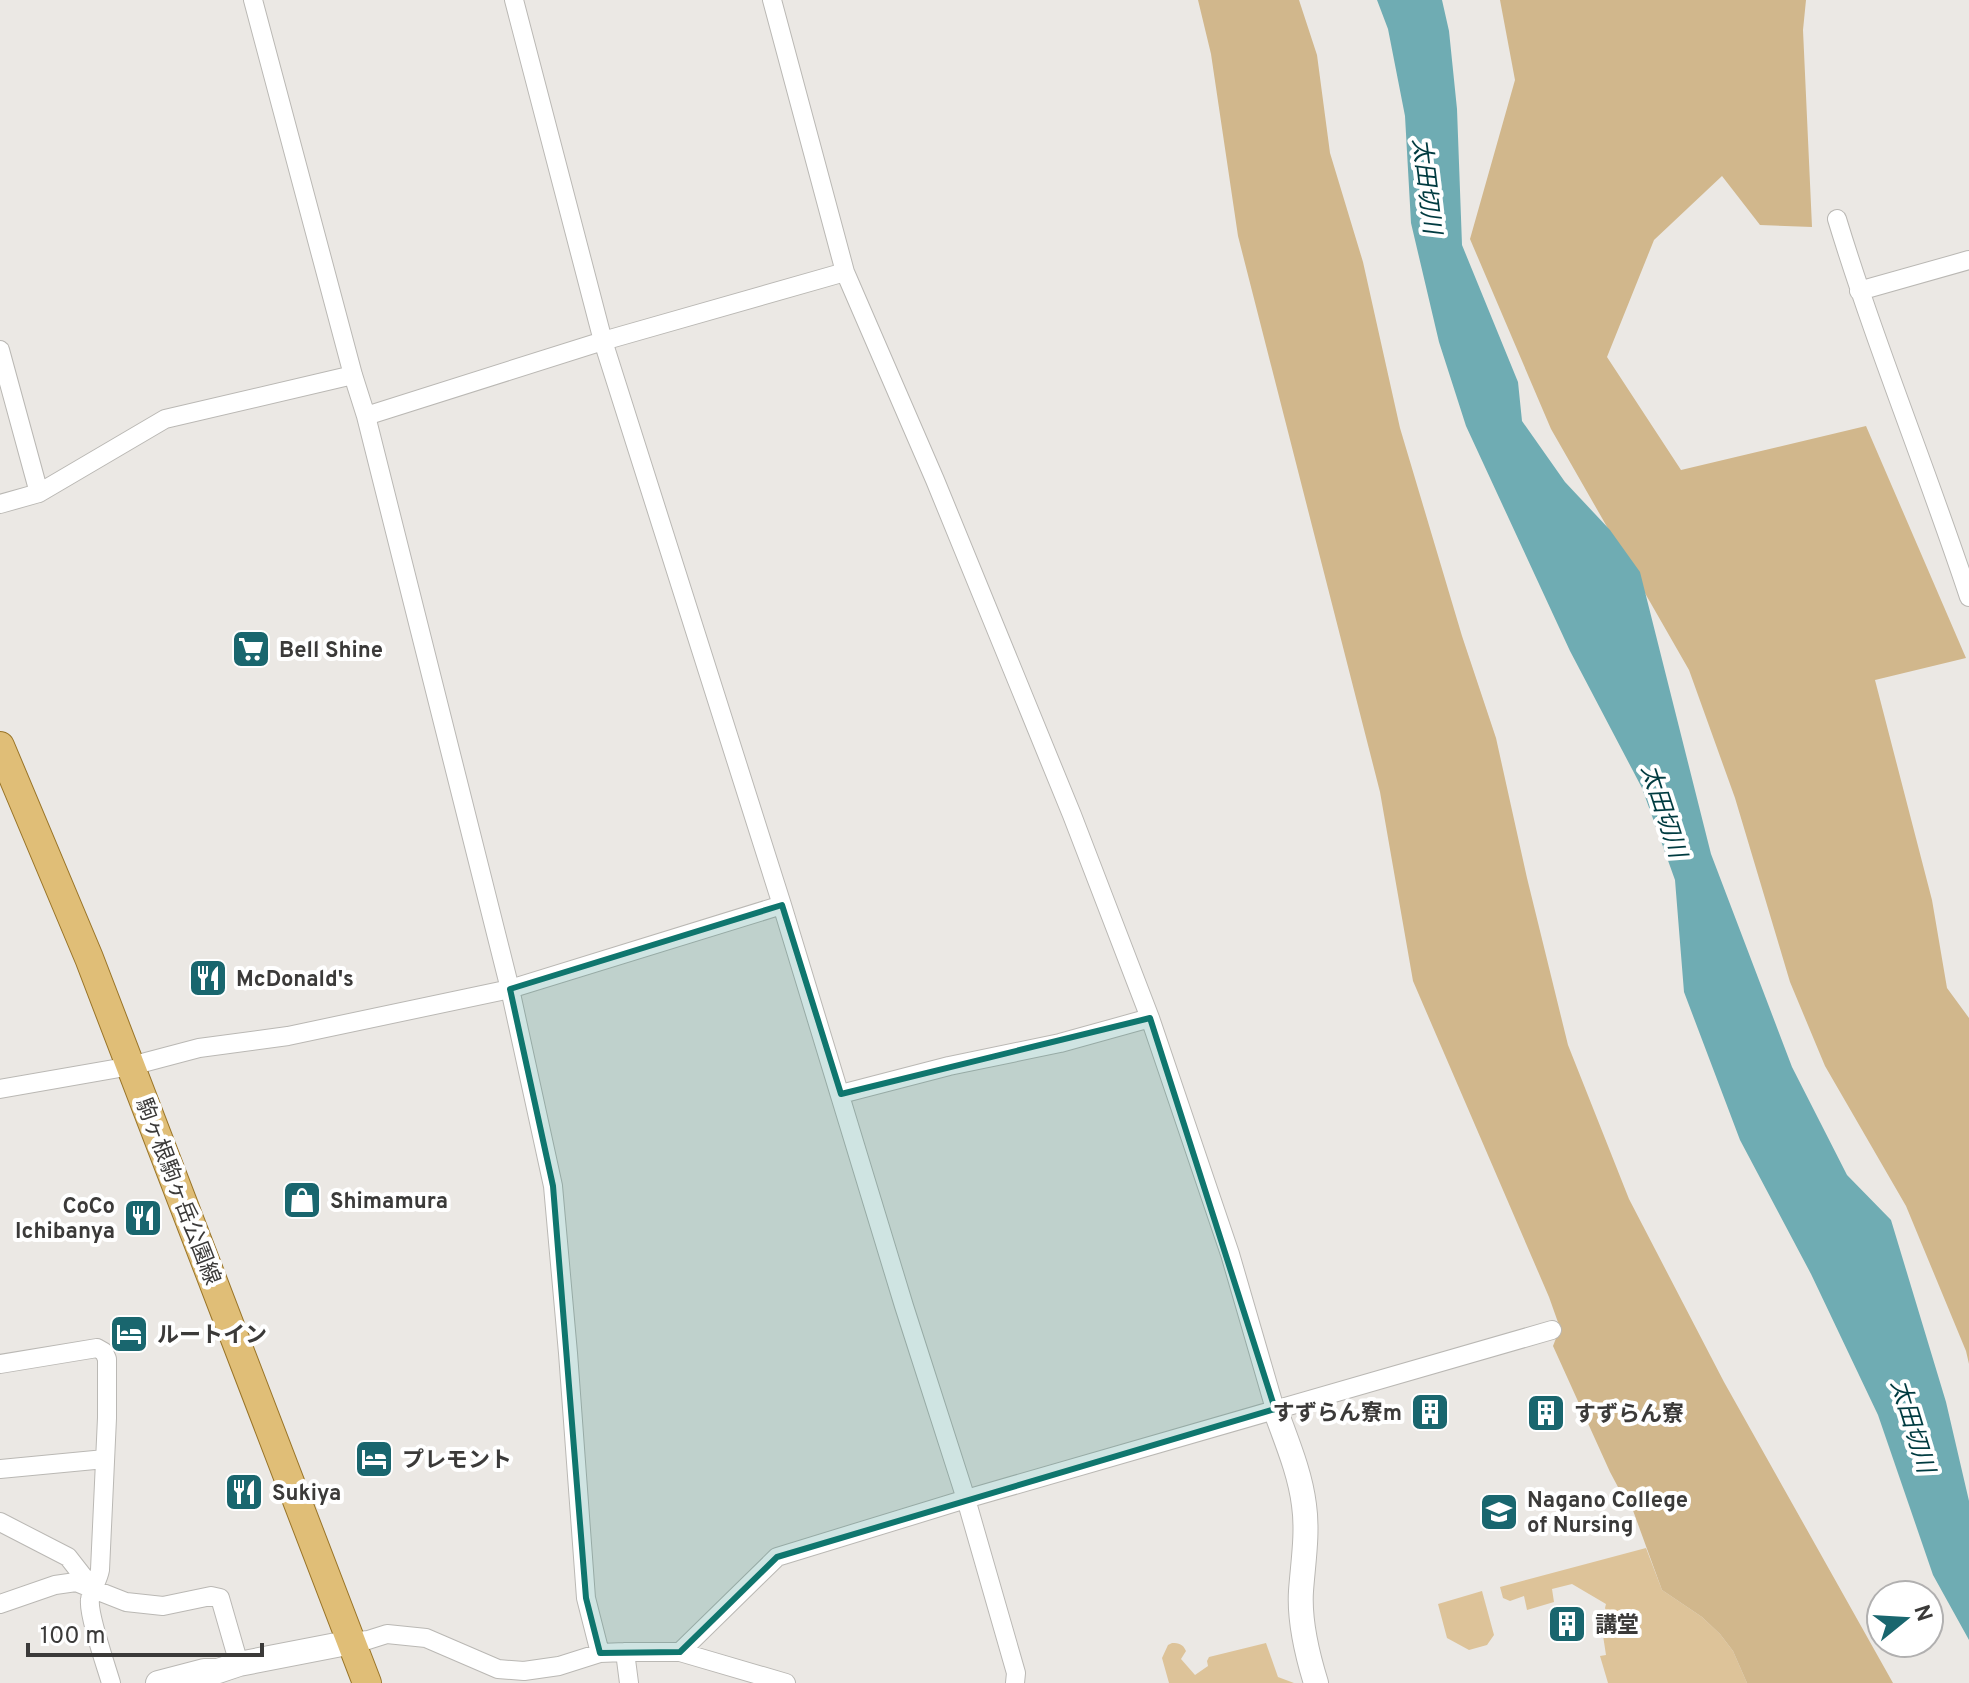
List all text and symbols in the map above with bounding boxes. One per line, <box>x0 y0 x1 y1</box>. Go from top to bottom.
water label: 太田切川 <box>1404 137 1446 239</box>
supermarket icon: Bell Shine <box>230 628 272 670</box>
place label: Bell Shine <box>279 638 383 665</box>
water label: 太田切川 <box>1633 761 1692 865</box>
restaurant icon: McDonald's <box>187 957 229 999</box>
place label: McDonald's <box>236 967 354 994</box>
street label: 駒ヶ根駒ヶ岳公園線 <box>129 1095 225 1289</box>
shop icon: Shimamura <box>281 1179 323 1221</box>
place label: Shimamura <box>330 1189 448 1216</box>
place label: CoCo Ichibanya <box>15 1194 115 1246</box>
restaurant icon: CoCo Ichibanya <box>122 1197 164 1239</box>
hotel icon: ルートイン <box>108 1313 150 1355</box>
place label: ルートイン <box>157 1323 267 1350</box>
water label: 太田切川 <box>1883 1376 1940 1480</box>
building icon: すずらん寮m <box>1409 1391 1451 1433</box>
building icon: すずらん寮 <box>1525 1392 1567 1434</box>
place label: すずらん寮m <box>1273 1401 1402 1428</box>
place label: すずらん寮 <box>1574 1402 1684 1429</box>
hotel icon: プレモント <box>353 1438 395 1480</box>
place label: プレモント <box>402 1448 512 1475</box>
restaurant icon: Sukiya <box>223 1471 265 1513</box>
place label: Sukiya <box>272 1481 341 1508</box>
place label: Nagano College of Nursing <box>1527 1488 1688 1540</box>
school or university icon: Nagano College of Nursing <box>1478 1491 1520 1533</box>
north arrow <box>1865 1579 1945 1659</box>
text: N <box>1906 1602 1937 1625</box>
building icon: 講堂 <box>1546 1603 1588 1645</box>
scale bar <box>28 1607 262 1657</box>
place label: 講堂 <box>1595 1613 1639 1640</box>
text: 100 m <box>40 1622 106 1652</box>

